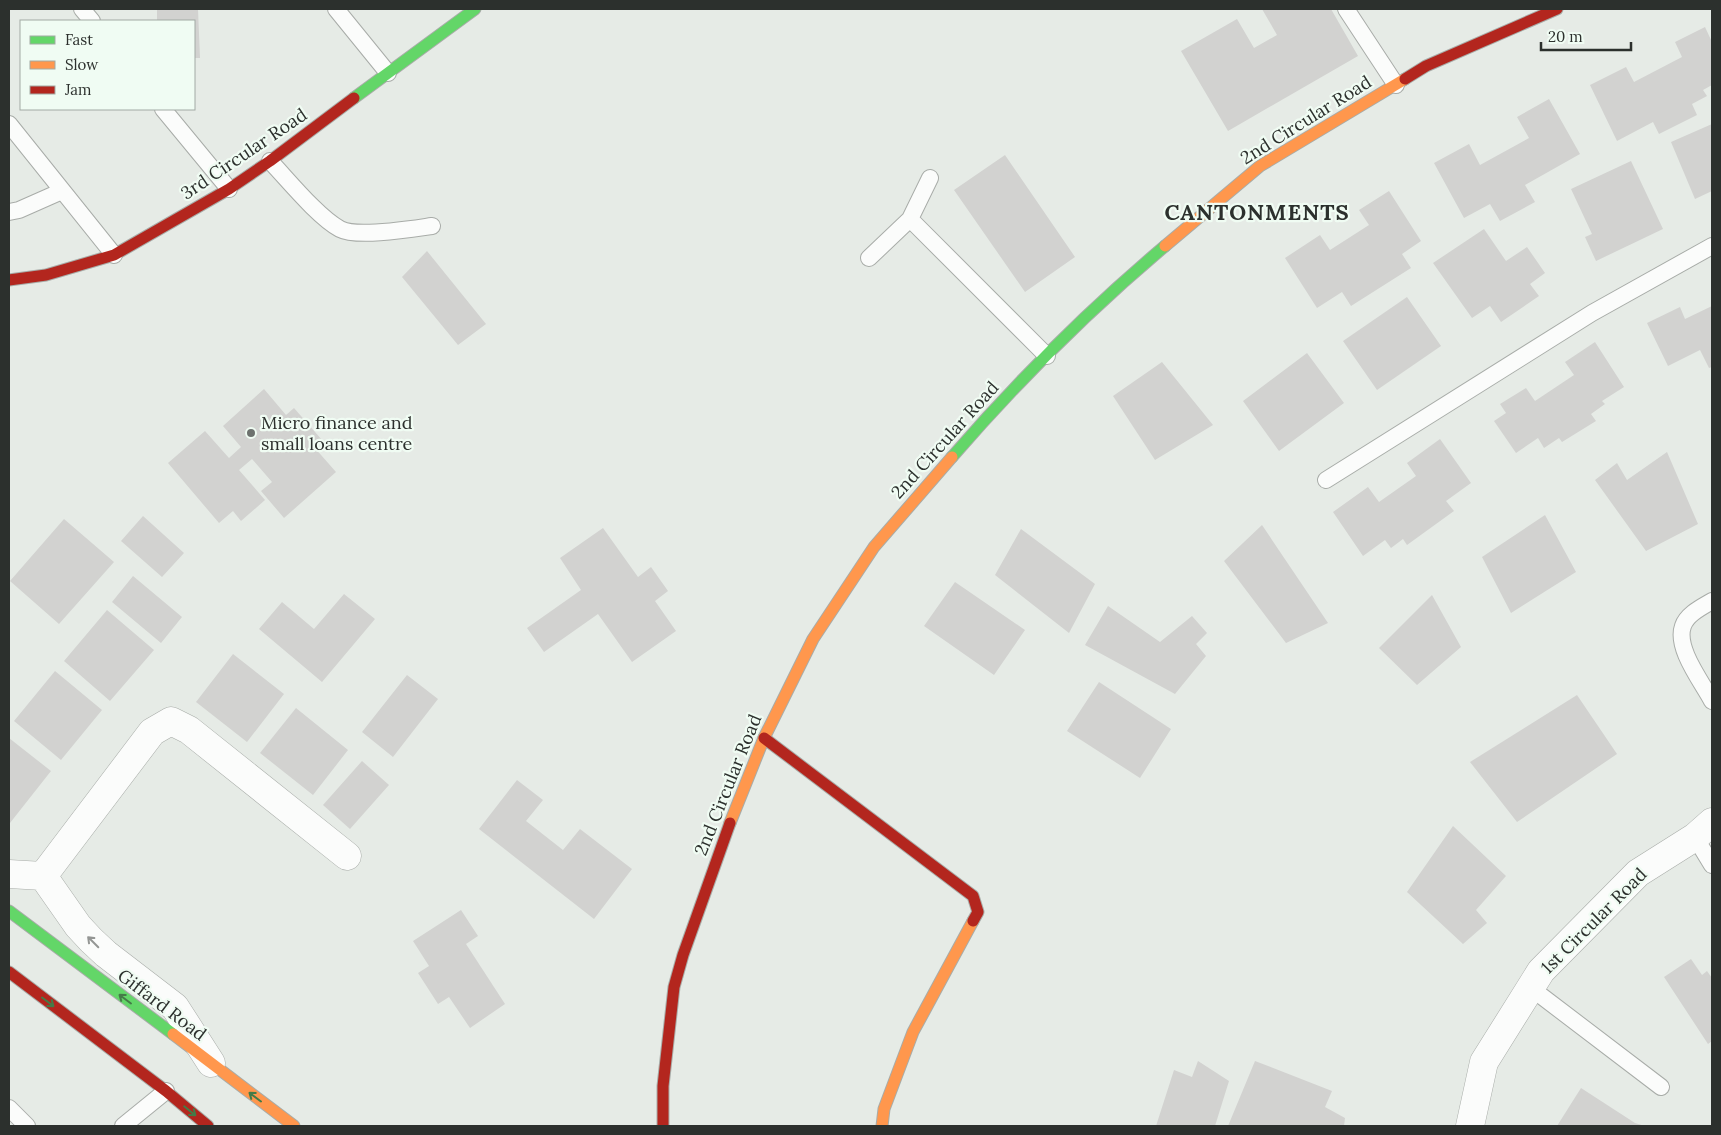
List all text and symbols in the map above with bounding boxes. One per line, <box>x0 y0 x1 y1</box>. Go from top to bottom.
legend <box>20 20 195 110</box>
scale bar <box>1541 20 1631 52</box>
text: 20 m <box>1548 27 1583 46</box>
text: Fast <box>65 30 93 49</box>
text: Slow <box>65 55 98 74</box>
street label: 2nd Circular Road <box>1236 70 1376 169</box>
text: Jam <box>64 80 92 99</box>
street label: 3rd Circular Road <box>176 103 311 204</box>
district label: CANTONMENTS <box>1164 198 1350 226</box>
street label: 2nd Circular Road <box>886 376 1004 503</box>
place label: Micro finance and small loans centre <box>261 411 413 455</box>
marker: Micro finance and small loans centre <box>245 427 257 439</box>
street label: 2nd Circular Road <box>689 711 766 859</box>
street label: 1st Circular Road <box>1536 863 1652 979</box>
one-way arrow <box>88 937 100 949</box>
street label: Giffard Road <box>113 964 211 1046</box>
one-way arrow <box>118 994 132 1004</box>
one-way arrow <box>41 996 54 1007</box>
one-way arrow <box>248 1092 262 1102</box>
one-way arrow <box>183 1106 196 1117</box>

